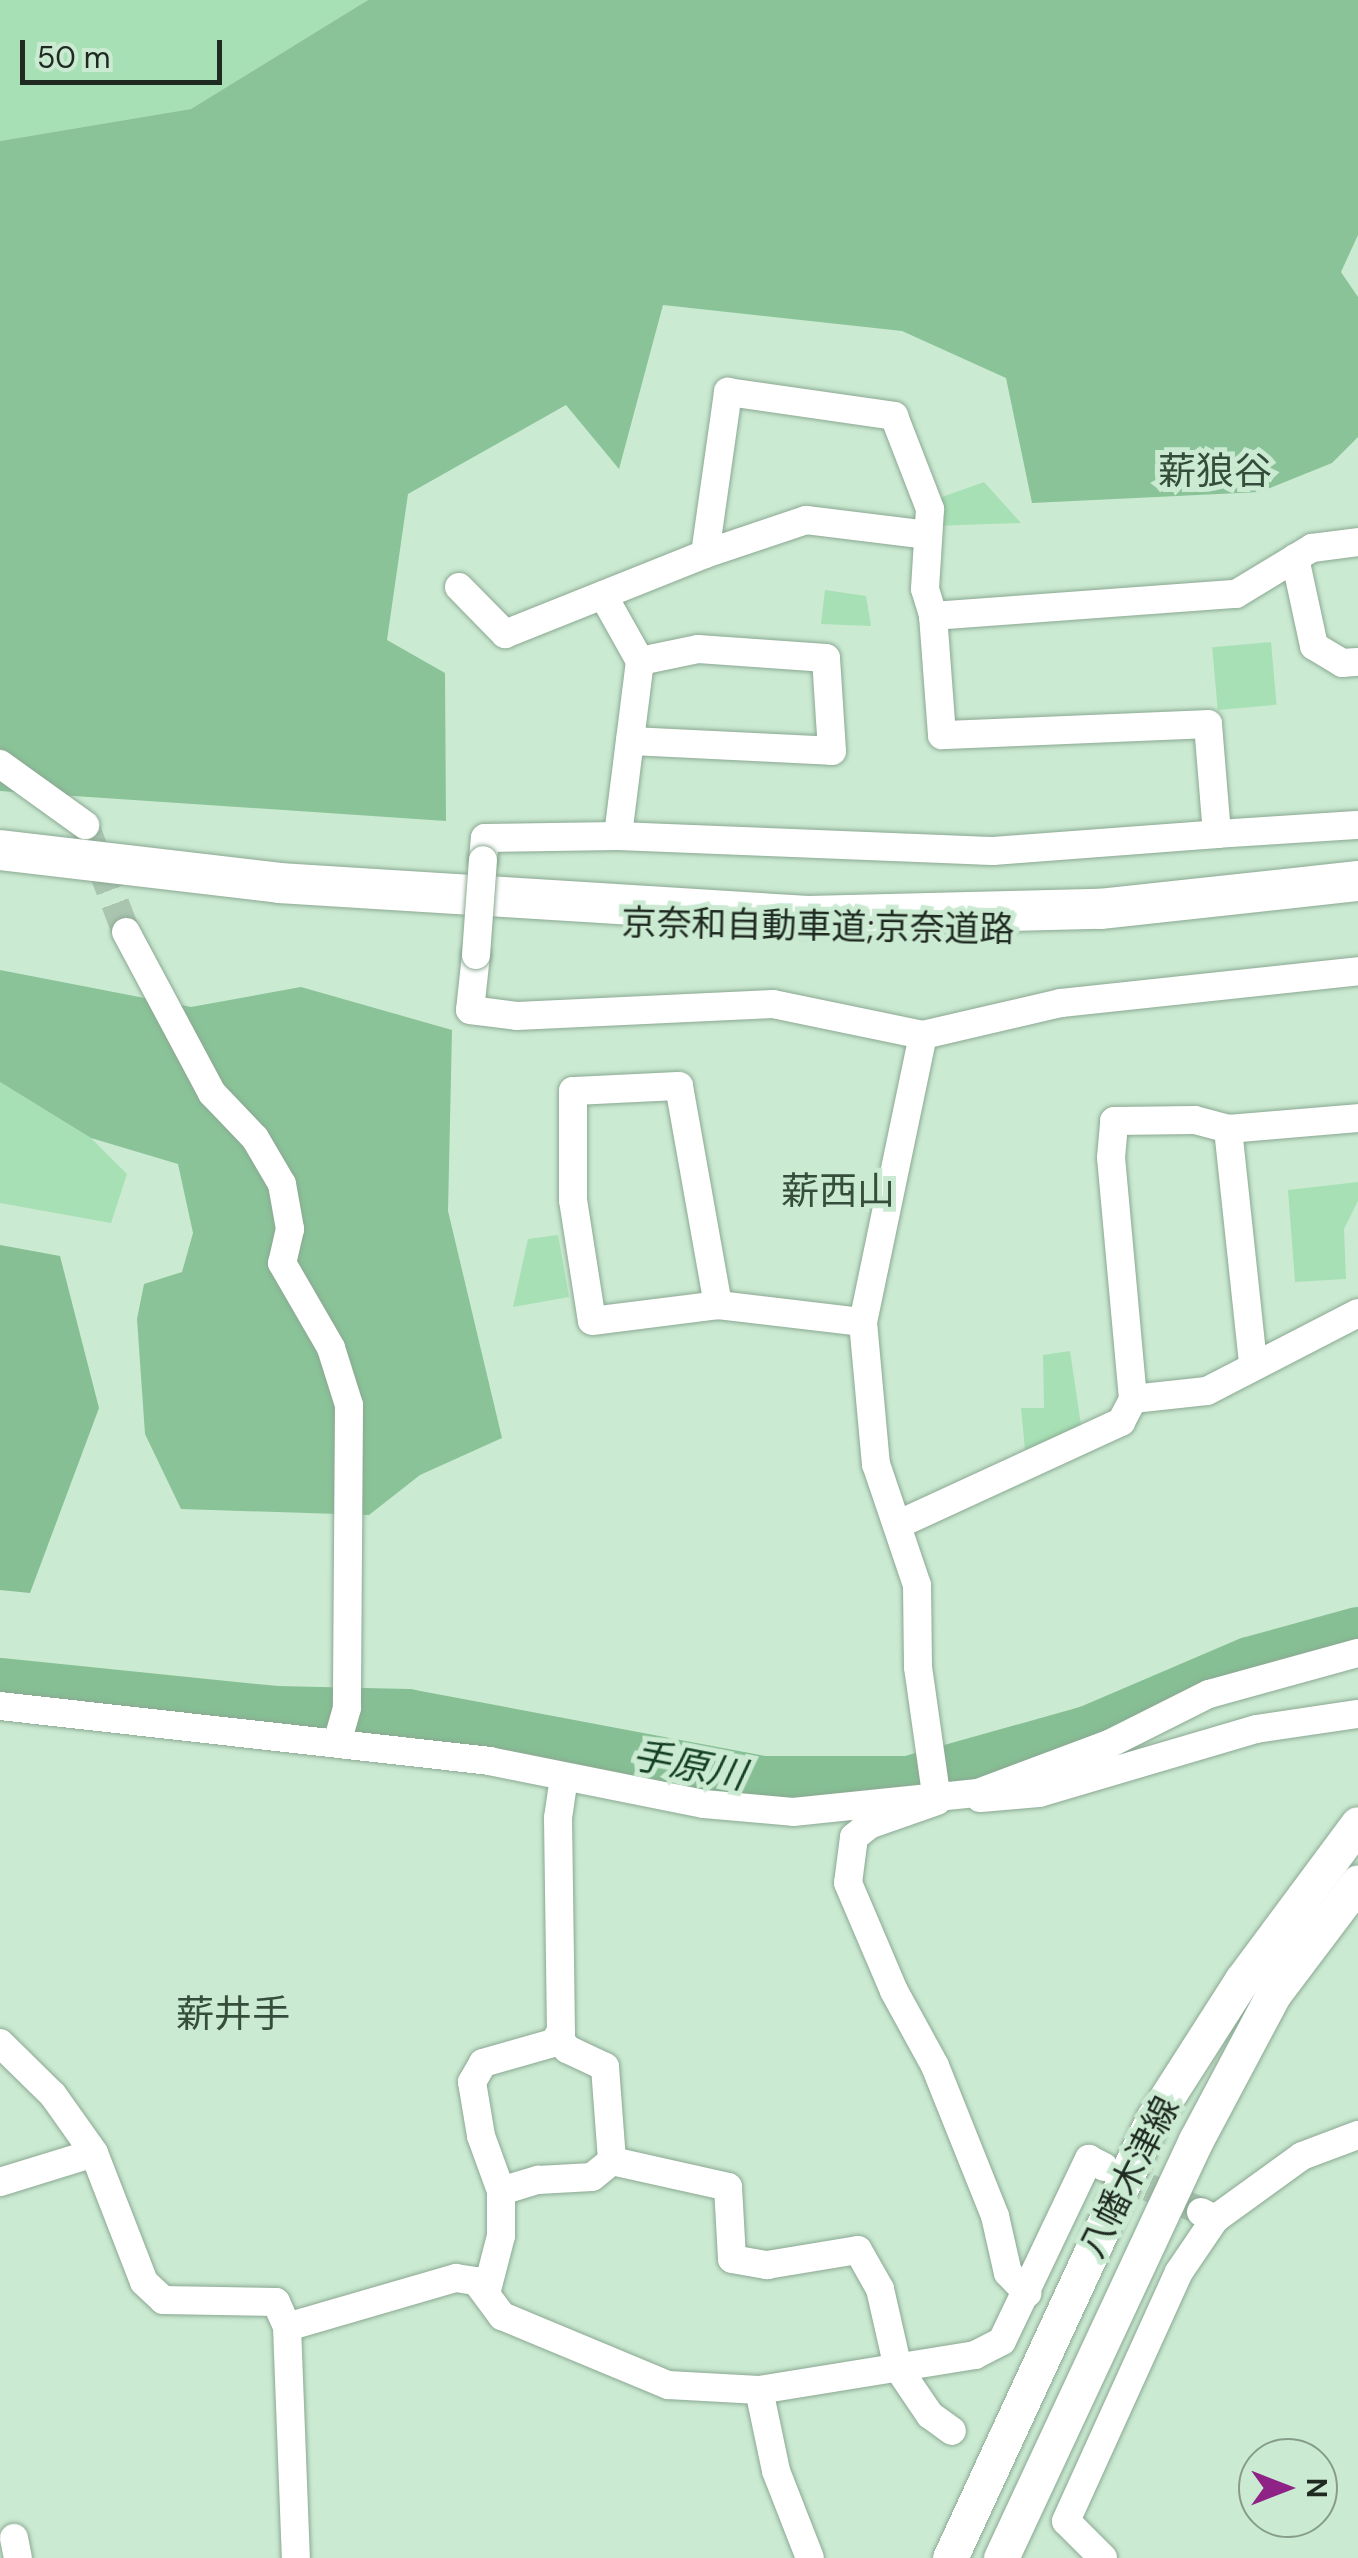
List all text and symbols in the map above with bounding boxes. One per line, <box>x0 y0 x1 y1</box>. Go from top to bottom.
scale bar <box>25 20 228 82</box>
text: 50 m <box>37 38 111 77</box>
district label: 薪狼谷 <box>1158 449 1272 495</box>
street label: 京奈和自動車道;京奈道路 <box>621 902 1015 950</box>
district label: 薪西山 <box>781 1169 895 1215</box>
water label: 手原川 <box>629 1733 749 1799</box>
district label: 薪井手 <box>176 1992 290 2038</box>
street label: 八幡木津線 <box>1071 2090 1187 2264</box>
north arrow <box>1238 2438 1338 2538</box>
text: N <box>1298 2478 1335 2498</box>

